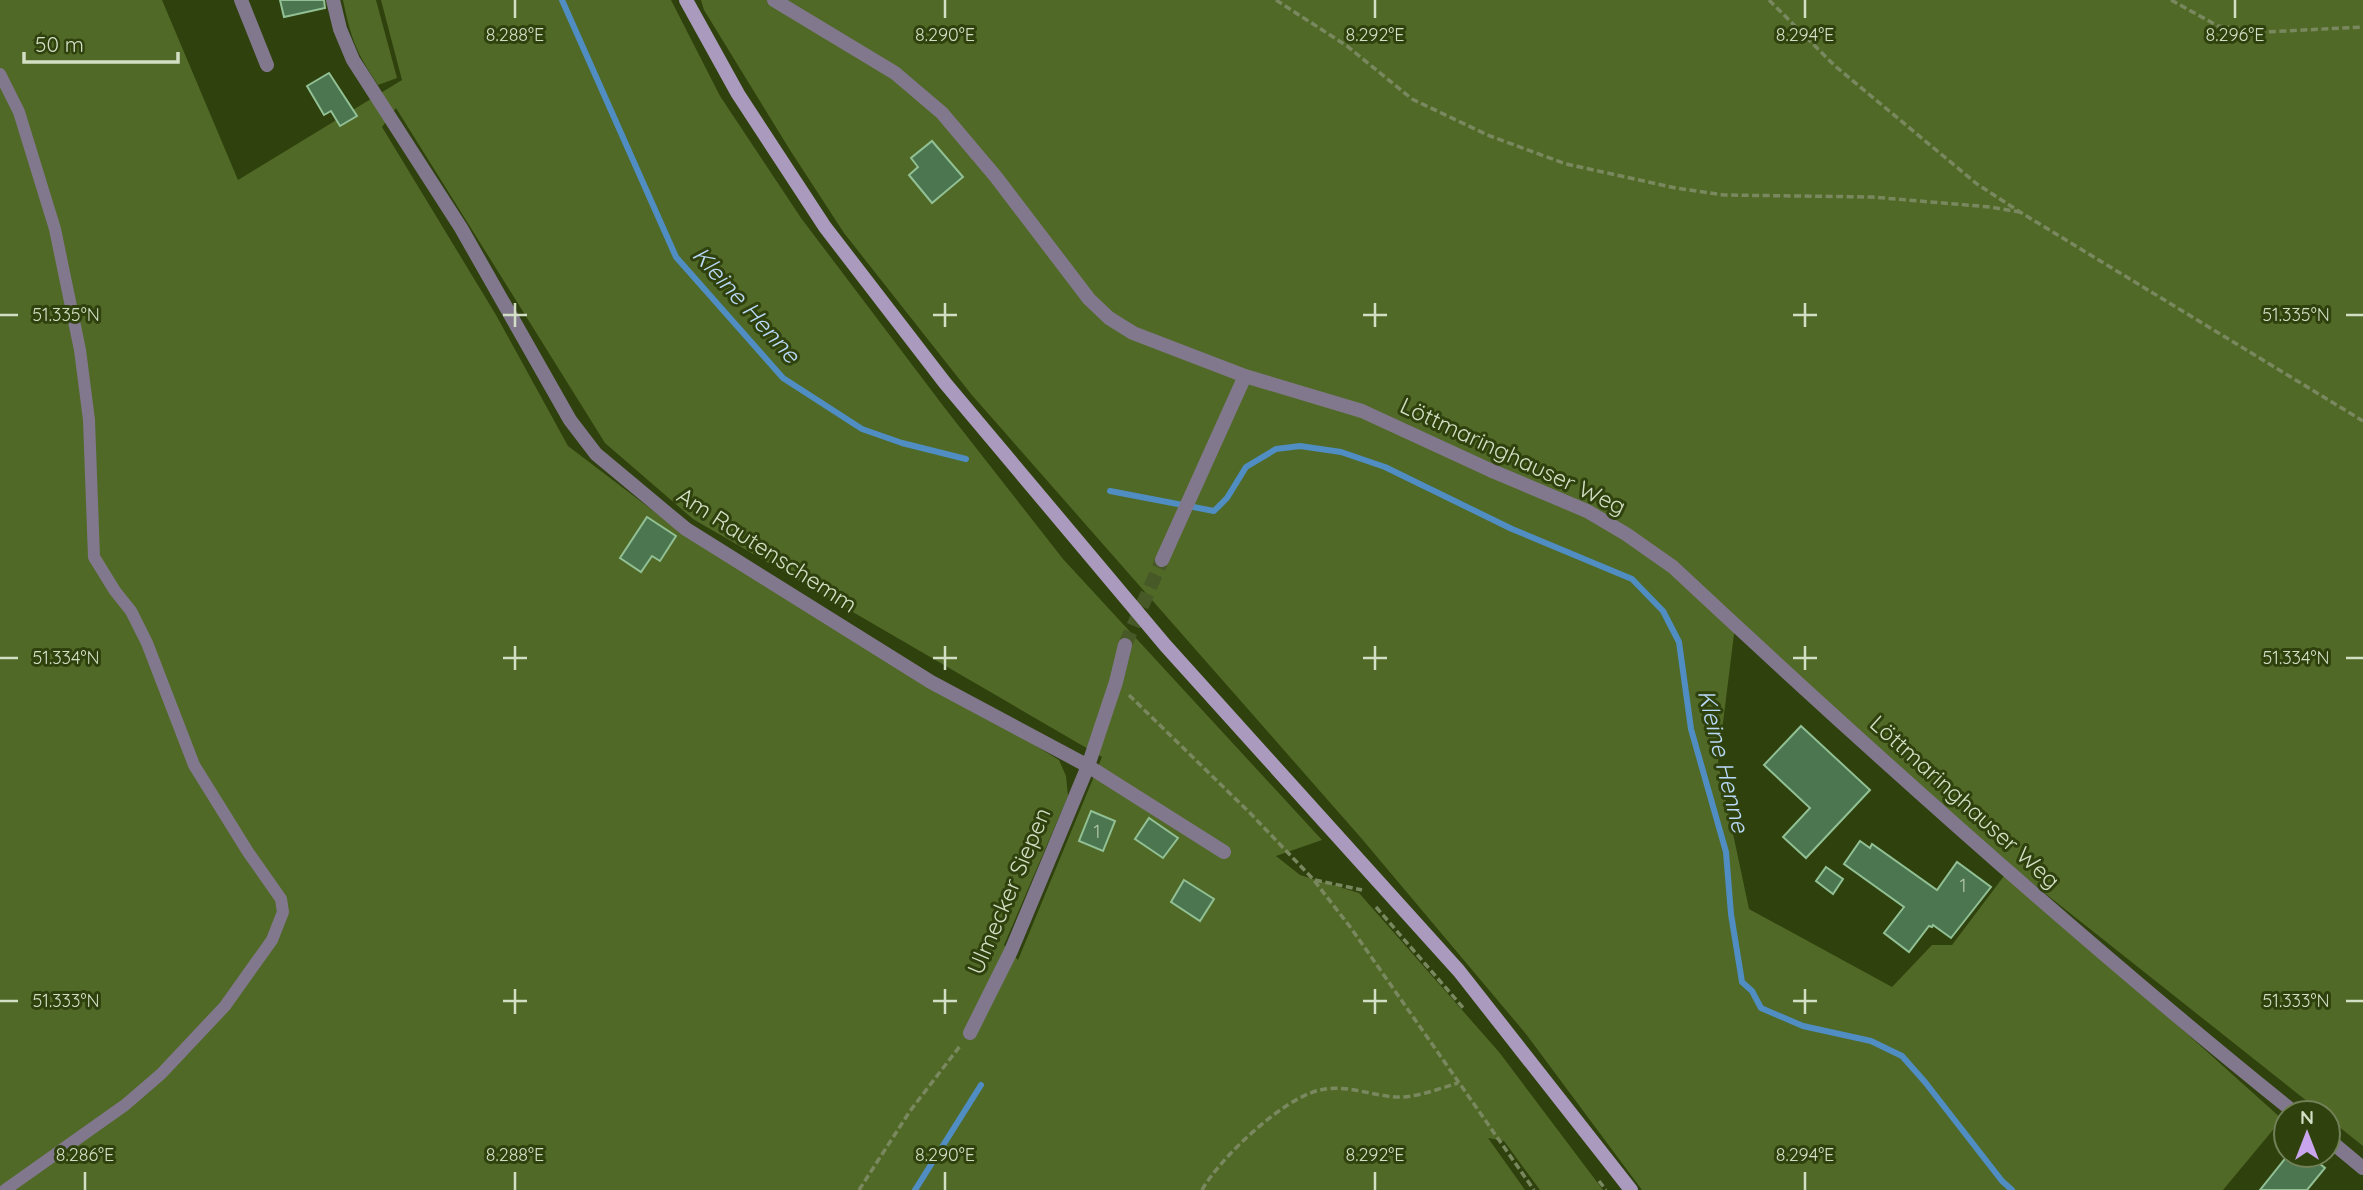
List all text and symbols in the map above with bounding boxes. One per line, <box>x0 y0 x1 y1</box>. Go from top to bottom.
scale bar <box>24 21 178 65</box>
text: 8.288°E <box>486 23 544 46</box>
text: 8.290°E <box>915 23 975 46</box>
text: 8.292°E <box>1345 23 1405 46</box>
text: 8.294°E <box>1776 23 1834 46</box>
text: 8.296°E <box>2206 23 2264 46</box>
text: 50 m <box>35 31 84 57</box>
water label: Kleine Henne <box>687 240 808 370</box>
text: 51.335°N <box>32 303 100 326</box>
text: 51.335°N <box>2262 303 2330 326</box>
street label: Löttmaringhauser Weg <box>1396 390 1631 521</box>
street label: Am Rautenschemm <box>672 480 863 619</box>
text: 51.334°N <box>32 646 100 669</box>
text: 51.334°N <box>2262 646 2330 669</box>
water label: Kleine Henne <box>1692 686 1757 837</box>
street label: Löttmaringhauser Weg <box>1864 709 2066 895</box>
street label: Ulmecker Siepen <box>960 803 1057 979</box>
house number: 1 <box>1093 819 1101 843</box>
house number: 1 <box>1959 873 1967 897</box>
text: 51.333°N <box>32 989 100 1012</box>
text: 51.333°N <box>2262 989 2330 1012</box>
north arrow <box>2272 1099 2342 1169</box>
text: N <box>2300 1105 2314 1129</box>
text: 8.286°E <box>56 1143 114 1166</box>
text: 8.288°E <box>486 1143 544 1166</box>
text: 8.290°E <box>915 1143 975 1166</box>
text: 8.292°E <box>1345 1143 1405 1166</box>
text: 8.294°E <box>1776 1143 1834 1166</box>

